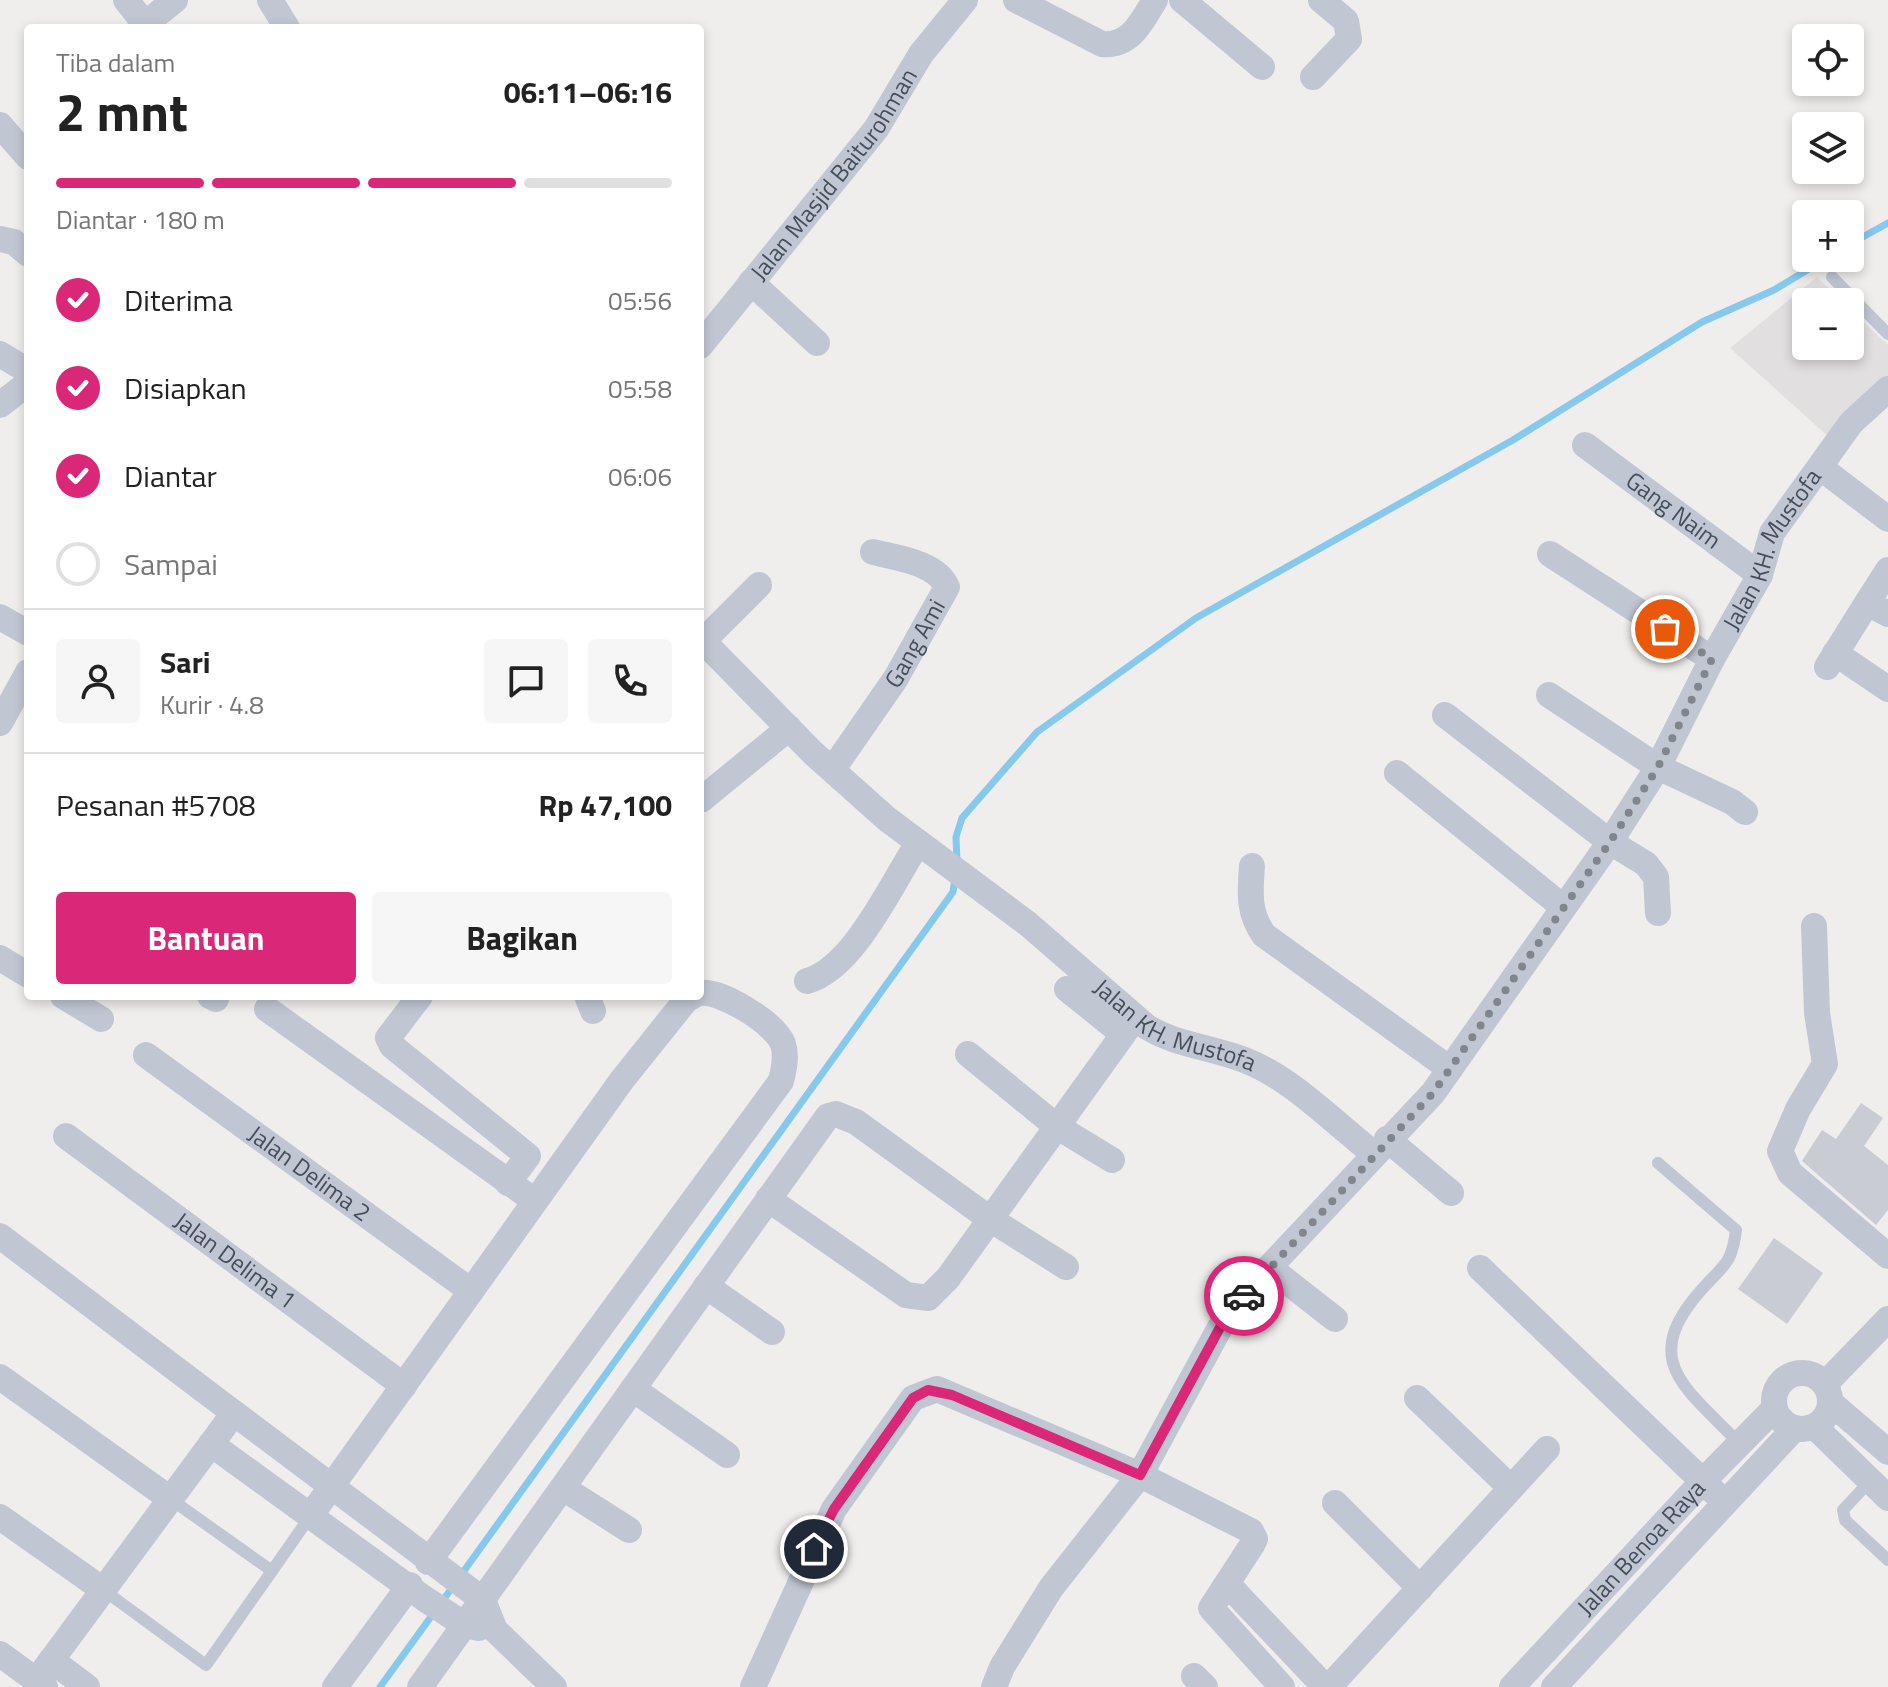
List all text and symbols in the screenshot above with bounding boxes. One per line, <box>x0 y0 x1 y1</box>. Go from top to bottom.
map controls <box>1792 24 1864 360</box>
button: locate <box>1792 24 1864 96</box>
text: Tiba dalam <box>56 43 175 82</box>
street label: Jalan Masjid Baiturohman <box>741 61 925 288</box>
text: 06:11–06:16 <box>504 69 672 115</box>
text: 2 mnt <box>56 72 188 151</box>
button: layers <box>1792 112 1864 184</box>
text: Diantar · 180 m <box>56 200 225 239</box>
button: + <box>1792 200 1864 272</box>
text: Diterima <box>124 277 233 323</box>
icon: check <box>56 278 100 322</box>
text: 05:56 <box>608 281 672 320</box>
button: − <box>1792 288 1864 360</box>
text: Disiapkan <box>124 365 247 411</box>
icon: check <box>56 366 100 410</box>
text: 05:58 <box>608 369 672 408</box>
text: Diantar <box>124 453 217 499</box>
icon: check <box>56 454 100 498</box>
text: 06:06 <box>608 457 672 496</box>
street label: Jalan KH. Mustofa <box>1713 461 1830 637</box>
street label: Gang Naim <box>1619 462 1729 557</box>
text: Sampai <box>124 541 218 587</box>
street label: Gang Ami <box>875 592 954 695</box>
pin <box>1631 595 1699 663</box>
icon: bag <box>1643 607 1687 651</box>
button: person <box>56 639 140 723</box>
text: Sari <box>160 639 211 685</box>
button: chat <box>484 639 568 723</box>
button: phone <box>588 639 672 723</box>
text: Kurir · 4.8 <box>160 685 264 724</box>
text: Pesanan #5708 <box>56 782 256 828</box>
text: Rp 47,100 <box>539 782 672 828</box>
button: Bantuan <box>56 892 356 984</box>
button: Bagikan <box>372 892 672 984</box>
street label: Jalan KH. Mustofa <box>1086 970 1262 1080</box>
street label: Jalan Delima 2 <box>241 1116 379 1230</box>
street label: Jalan Delima 1 <box>167 1203 304 1317</box>
courier <box>1204 1256 1284 1336</box>
icon: car <box>1222 1274 1266 1318</box>
street label: Jalan Benoa Raya <box>1568 1471 1713 1623</box>
pin <box>780 1515 848 1583</box>
icon: home <box>792 1527 836 1571</box>

